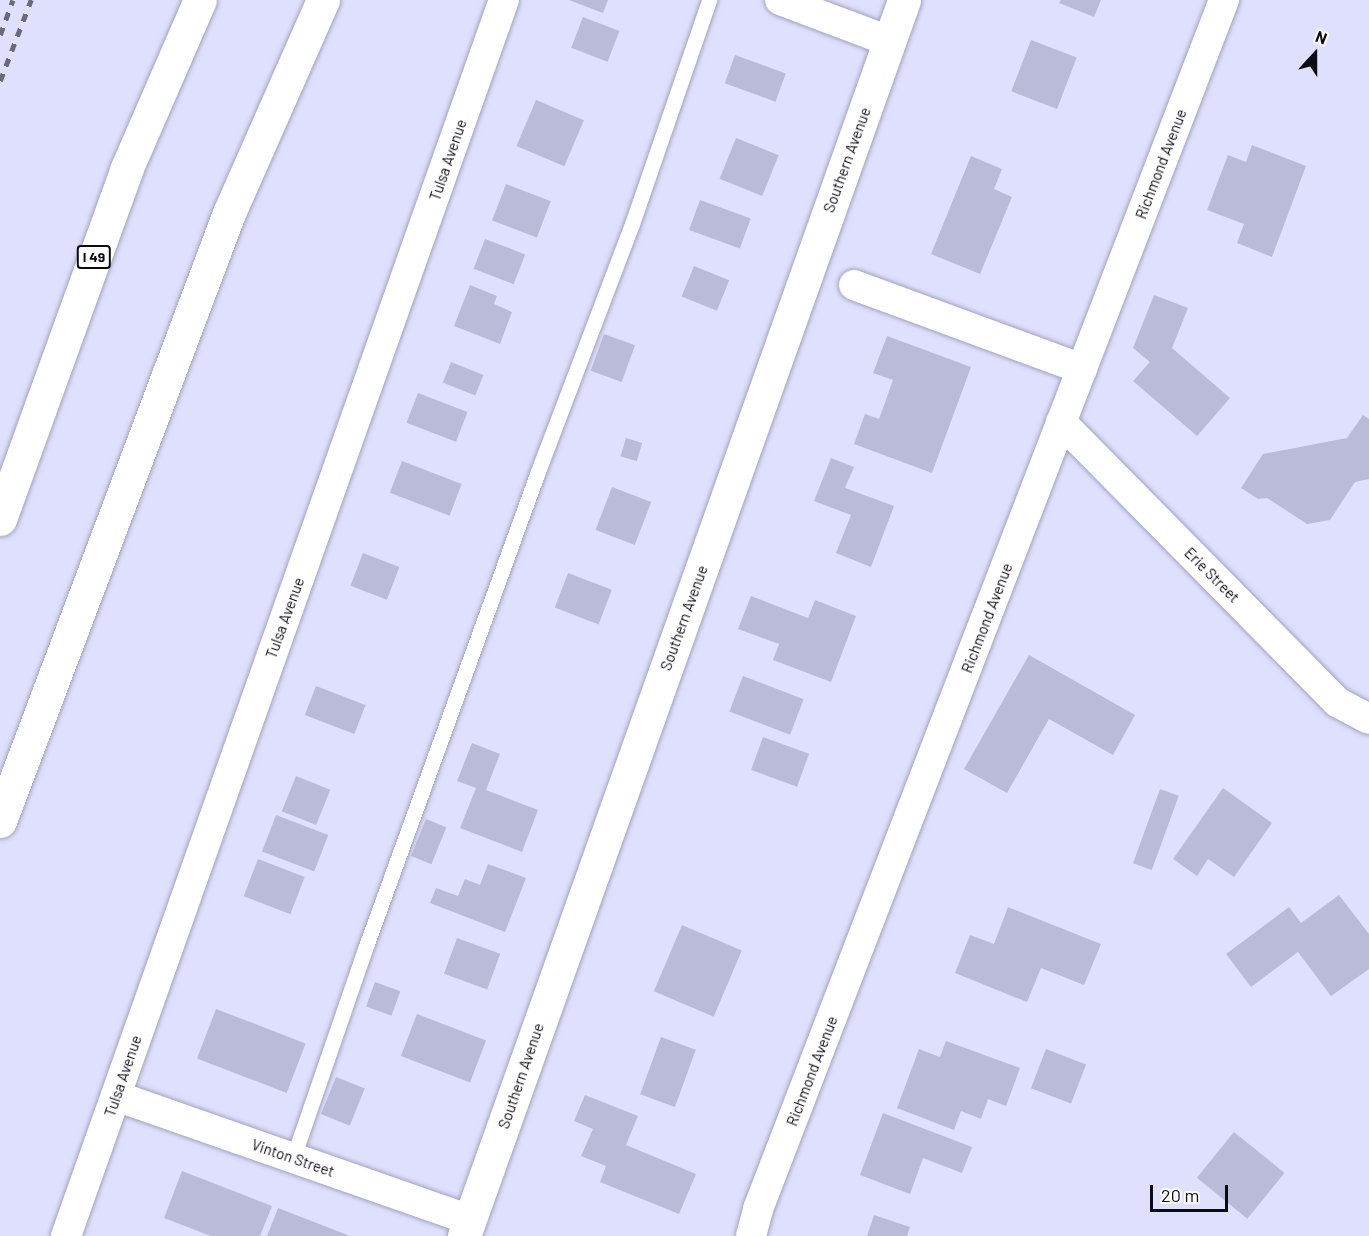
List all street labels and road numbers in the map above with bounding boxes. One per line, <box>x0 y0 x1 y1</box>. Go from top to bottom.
street label: Southern Avenue <box>820 105 874 215</box>
street label: Richmond Avenue <box>1132 107 1190 221</box>
street label: Tulsa Avenue <box>426 117 470 203</box>
road number: I 49 <box>76 246 112 268</box>
street label: Erie Street <box>1181 544 1243 606</box>
street label: Richmond Avenue <box>958 561 1016 675</box>
street label: Southern Avenue <box>657 563 711 673</box>
street label: Tulsa Avenue <box>262 575 308 661</box>
street label: Richmond Avenue <box>783 1014 841 1128</box>
street label: Southern Avenue <box>494 1021 548 1131</box>
street label: Tulsa Avenue <box>101 1033 145 1119</box>
street label: Vinton Street <box>249 1135 337 1181</box>

